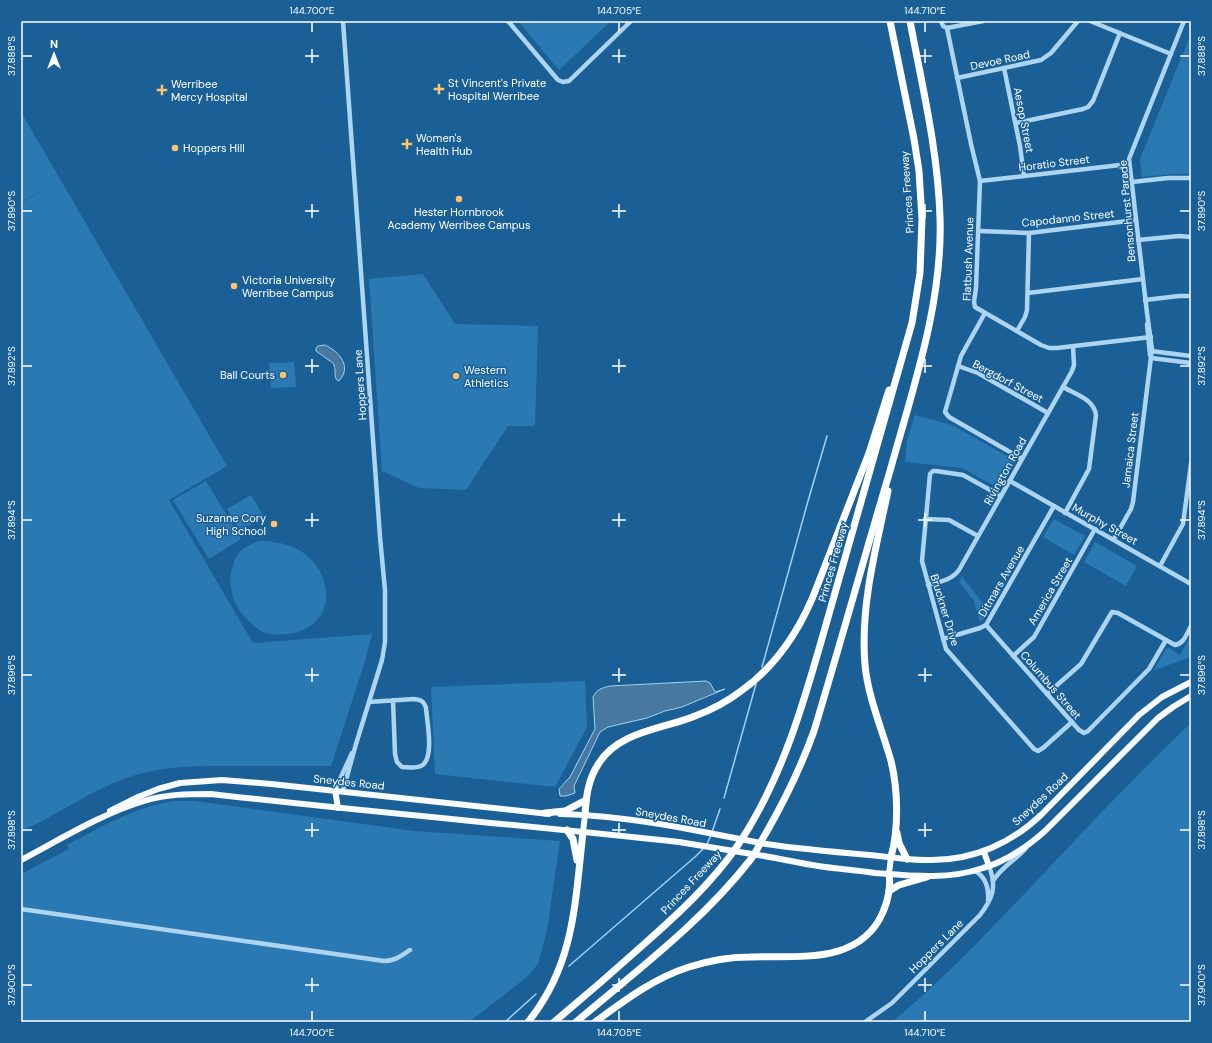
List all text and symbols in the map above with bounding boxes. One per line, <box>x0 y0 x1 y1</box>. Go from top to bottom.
text: 144.700°E <box>290 4 335 17</box>
text: 144.705°E <box>597 4 641 17</box>
text: 144.710°E <box>904 4 946 17</box>
north arrow <box>34 34 74 74</box>
text: 37.888°S <box>5 36 18 76</box>
text: 37.888°S <box>1195 36 1208 76</box>
text: N <box>50 37 58 51</box>
street label: Devoe Road <box>969 47 1031 73</box>
place label: St Vincent's Private Hospital Werribee <box>448 76 546 103</box>
place label: Werribee Mercy Hospital <box>171 77 248 104</box>
marker: St Vincent's Private Hospital Werribee <box>433 83 445 95</box>
marker: Werribee Mercy Hospital <box>156 84 168 96</box>
street label: Aesop Street <box>1011 86 1037 154</box>
place label: Women's Health Hub <box>416 131 473 158</box>
marker: Women's Health Hub <box>401 138 413 150</box>
place label: Hoppers Hill <box>183 141 245 155</box>
marker: Hoppers Hill <box>170 143 180 153</box>
street label: Princes Freeway <box>897 150 917 234</box>
street label: Horatio Street <box>1018 152 1090 174</box>
street label: Bensonhurst Parade <box>1116 160 1138 262</box>
text: 37.890°S <box>5 191 18 231</box>
text: 37.890°S <box>1195 191 1208 231</box>
marker: Hester Hornbrook Academy Werribee Campus <box>454 194 464 204</box>
place label: Hester Hornbrook Academy Werribee Campus <box>388 205 530 232</box>
street label: Capodanno Street <box>1021 206 1115 230</box>
street label: Flatbush Avenue <box>960 217 976 301</box>
place label: Victoria University Werribee Campus <box>242 273 335 300</box>
marker: Victoria University Werribee Campus <box>229 281 239 291</box>
text: 37.892°S <box>5 346 18 386</box>
text: 37.892°S <box>1195 346 1208 386</box>
street label: Hoppers Lane <box>351 349 369 421</box>
street label: Bergdorf Street <box>970 356 1046 406</box>
place label: Western Athletics <box>464 363 509 390</box>
place label: Ball Courts <box>220 368 275 382</box>
marker: Ball Courts <box>278 370 288 380</box>
marker: Western Athletics <box>451 371 461 381</box>
street label: Jamaica Street <box>1118 411 1142 489</box>
street label: Rivington Road <box>981 434 1029 507</box>
text: 37.894°S <box>5 500 18 540</box>
street label: Murphy Street <box>1070 500 1140 548</box>
text: 37.894°S <box>1195 500 1208 540</box>
place label: Suzanne Cory High School <box>196 511 266 538</box>
marker: Suzanne Cory High School <box>269 519 279 529</box>
street label: Princes Freeway <box>815 520 851 604</box>
street label: Ditmars Avenue <box>975 543 1027 619</box>
street label: America Street <box>1025 554 1075 628</box>
street label: Bruckner Drive <box>927 572 963 648</box>
street label: Columbus Street <box>1018 648 1084 722</box>
text: 37.896°S <box>5 655 18 695</box>
text: 37.896°S <box>1195 655 1208 695</box>
street label: Sneydes Road <box>1009 769 1071 829</box>
street label: Sneydes Road <box>313 771 385 793</box>
street label: Sneydes Road <box>635 804 708 830</box>
text: 37.898°S <box>5 810 18 850</box>
text: 37.898°S <box>1195 810 1208 850</box>
street label: Princes Freeway <box>658 847 724 917</box>
street label: Hoppers Lane <box>906 916 966 976</box>
text: 37.900°S <box>5 964 18 1006</box>
text: 37.900°S <box>1195 964 1208 1006</box>
text: 144.700°E <box>290 1026 335 1039</box>
text: 144.705°E <box>597 1026 641 1039</box>
text: 144.710°E <box>904 1026 946 1039</box>

